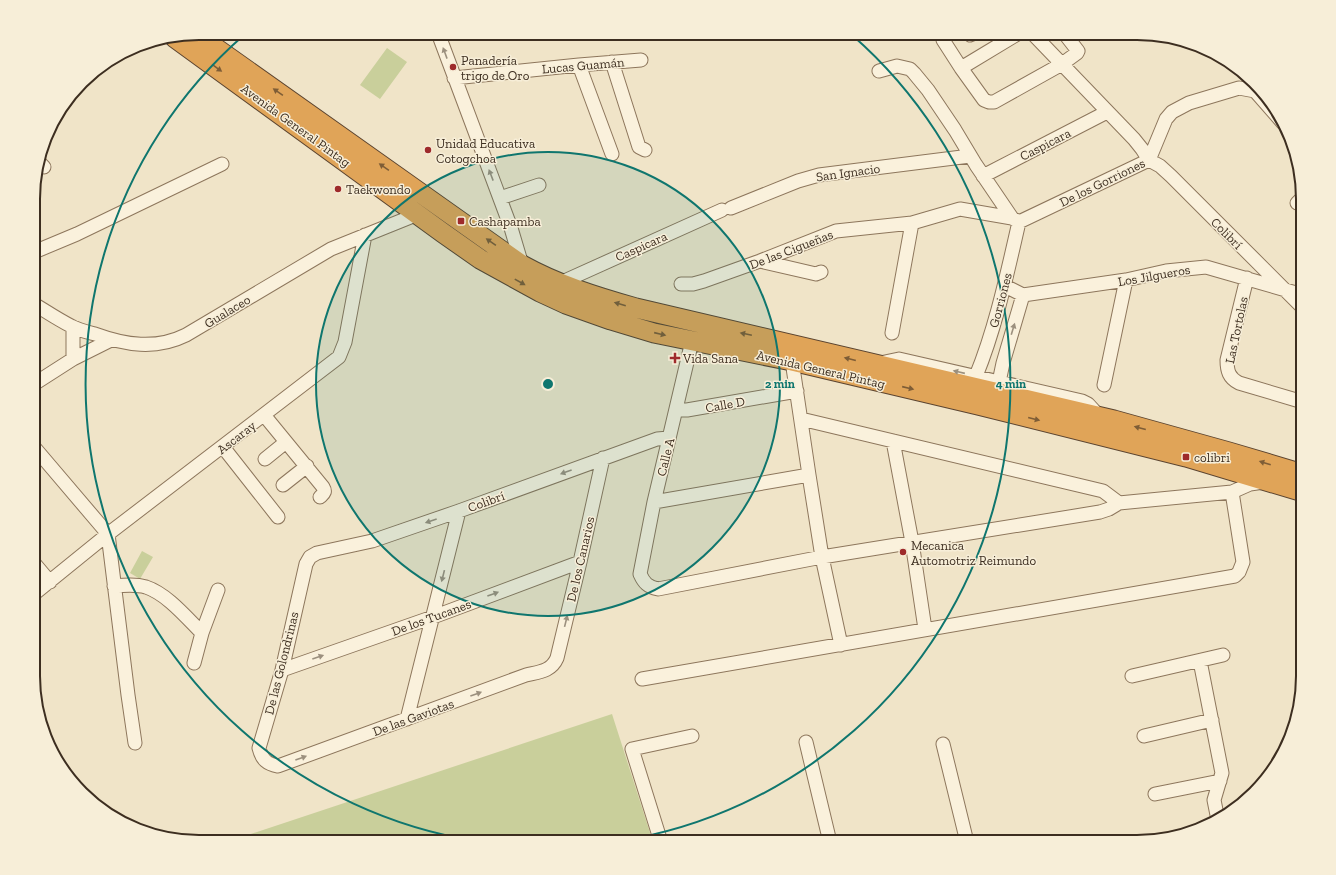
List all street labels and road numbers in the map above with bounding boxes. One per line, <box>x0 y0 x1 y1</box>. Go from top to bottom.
street label: Lucas Guamán <box>541 54 625 77</box>
street label: Avenida General Pintag <box>238 81 353 170</box>
street label: Caspicara <box>1017 125 1074 164</box>
street label: De los Gorriones <box>1057 155 1148 210</box>
street label: San Ignacio <box>815 161 881 184</box>
street label: Colibrí <box>1208 215 1246 252</box>
street label: De las Cigueñas <box>747 226 836 272</box>
street label: Caspicara <box>613 228 670 265</box>
street label: Los Jilgueros <box>1117 262 1192 289</box>
street label: Gorriones <box>986 271 1015 329</box>
street label: Gualaceo <box>202 292 253 331</box>
street label: Las Tortolas <box>1222 295 1251 365</box>
street label: Avenida General Pintag <box>755 347 887 392</box>
street label: Calle D <box>704 394 746 415</box>
street label: Ascaray <box>214 418 259 457</box>
street label: Calle A <box>654 436 678 478</box>
street label: Colibrí <box>466 488 507 515</box>
street label: De los Canarios <box>563 515 598 603</box>
street label: De los Tucanes <box>389 596 473 639</box>
street label: De las Golondrinas <box>261 610 302 716</box>
street label: De las Gaviotas <box>371 696 456 739</box>

